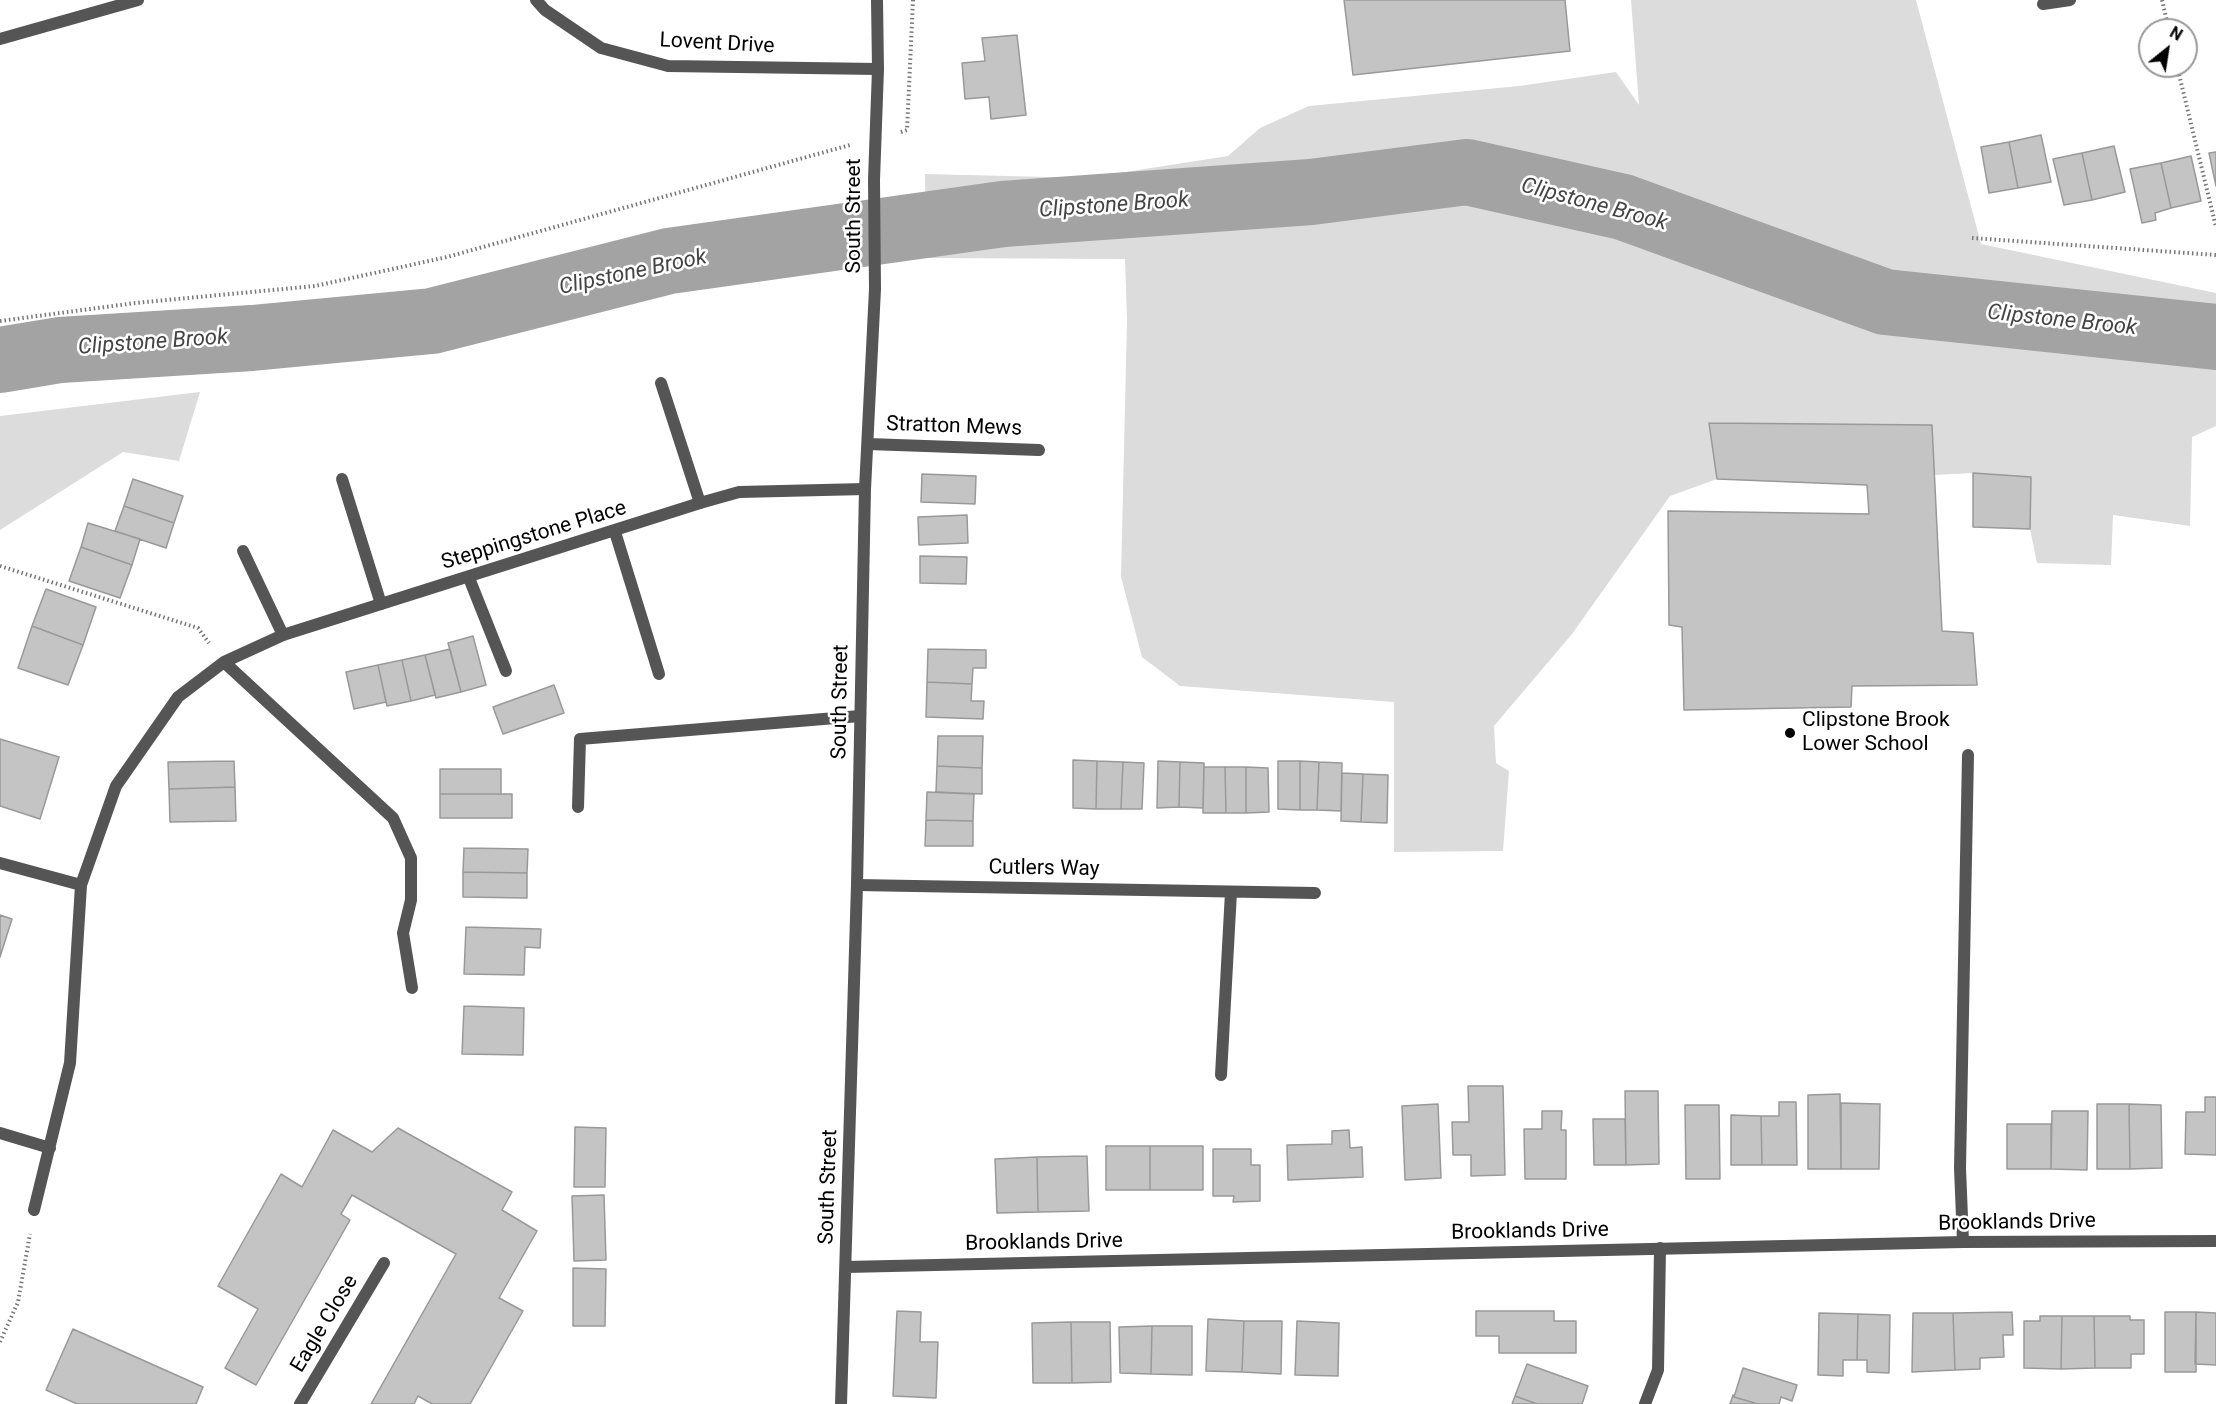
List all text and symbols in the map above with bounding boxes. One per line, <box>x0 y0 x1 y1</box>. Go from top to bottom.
north arrow <box>2138 18 2198 78</box>
text: N <box>2167 23 2186 45</box>
street label: Lovent Drive <box>659 28 775 60</box>
street label: South Street <box>842 158 868 274</box>
water label: Clipstone Brook <box>1518 173 1670 237</box>
water label: Clipstone Brook <box>1038 188 1190 224</box>
water label: Clipstone Brook <box>557 244 709 302</box>
water label: Clipstone Brook <box>1986 300 2138 342</box>
water label: Clipstone Brook <box>77 325 229 361</box>
street label: Stratton Mews <box>886 412 1022 442</box>
street label: Steppingstone Place <box>439 496 629 576</box>
street label: South Street <box>827 644 855 760</box>
place label: Clipstone Brook Lower School <box>1802 708 1950 758</box>
marker: Clipstone Brook Lower School <box>1783 726 1797 740</box>
street label: Cutlers Way <box>988 855 1100 883</box>
street label: South Street <box>814 1129 844 1245</box>
street label: Brooklands Drive <box>1938 1209 2096 1237</box>
street label: Brooklands Drive <box>1451 1218 1609 1246</box>
street label: Brooklands Drive <box>965 1229 1123 1257</box>
street label: Eagle Close <box>286 1271 364 1377</box>

